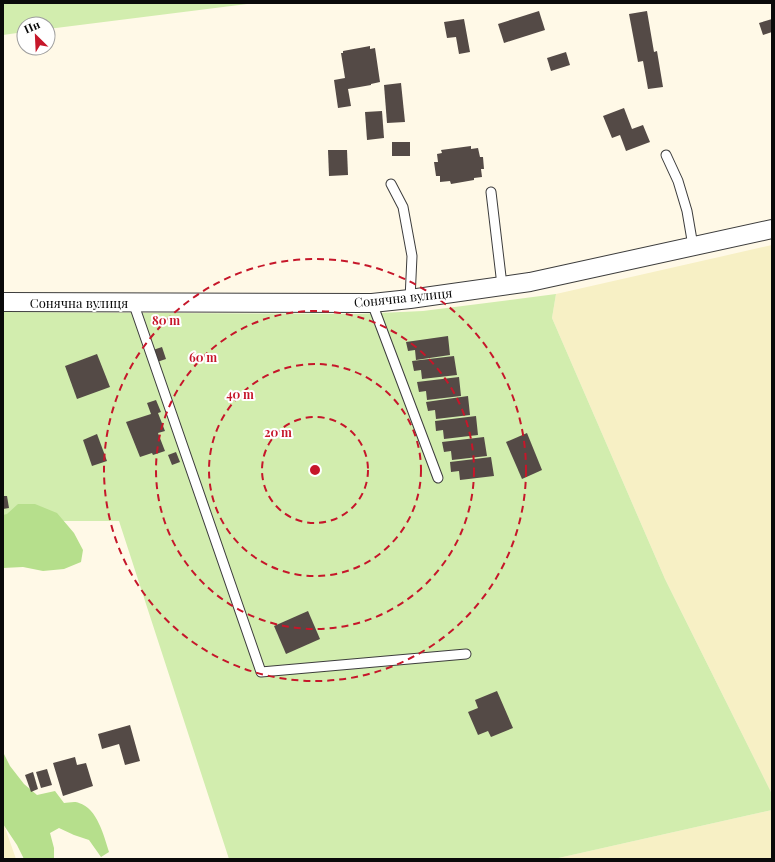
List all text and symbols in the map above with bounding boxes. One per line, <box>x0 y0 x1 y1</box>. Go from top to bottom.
north arrow <box>16 16 56 56</box>
text: Пн <box>21 16 42 36</box>
street label: Сонячна вулиця <box>353 283 453 311</box>
street label: Сонячна вулиця <box>30 294 128 311</box>
text: 80 m <box>152 312 180 328</box>
text: 60 m <box>189 349 217 365</box>
text: 40 m <box>226 386 254 402</box>
text: 20 m <box>264 424 292 440</box>
centre of rings <box>308 463 322 477</box>

